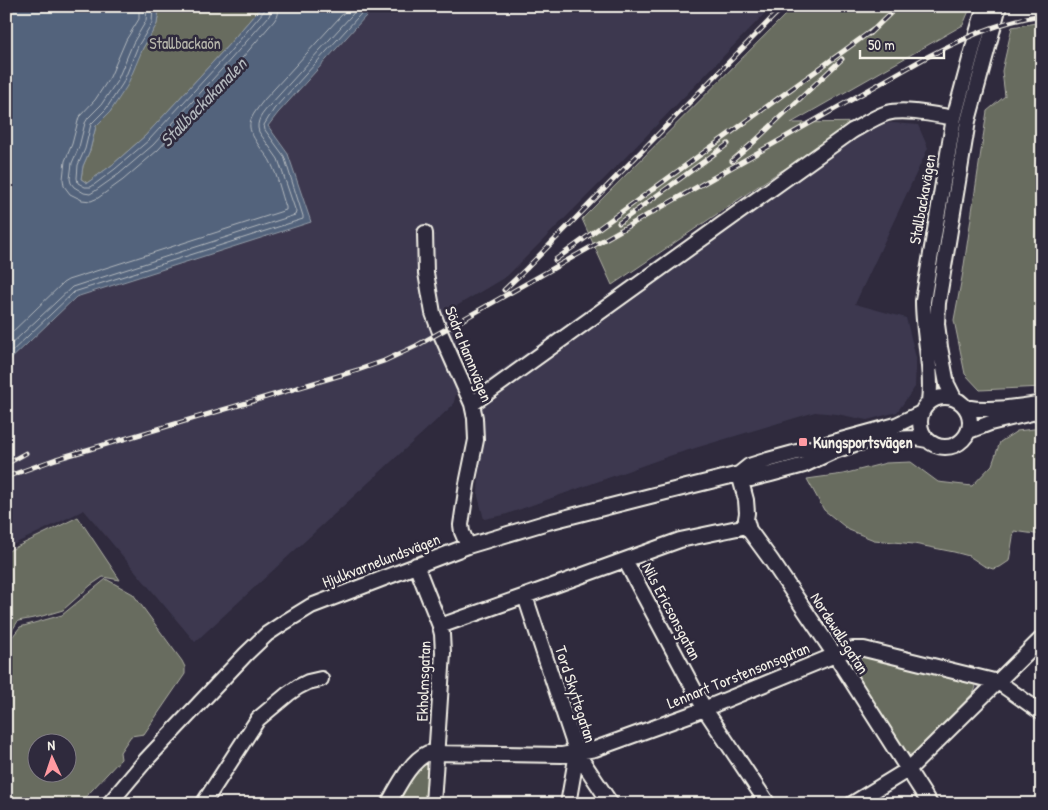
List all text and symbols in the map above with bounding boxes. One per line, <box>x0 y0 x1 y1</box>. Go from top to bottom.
scale bar <box>860 28 944 60</box>
park label: Stallbackaön <box>149 32 221 54</box>
text: 50 m <box>868 34 895 55</box>
water label: Stallbackakanalen <box>154 51 253 152</box>
street label: Stallbackavägen <box>903 152 941 246</box>
street label: Södra Hamnvägen <box>440 303 498 405</box>
place label: Kungsportsvägen <box>813 431 913 454</box>
marker: Kungsportsvägen <box>797 436 809 448</box>
street label: Hjulkvarnelundsvägen <box>319 527 443 593</box>
street label: Nils Ericsonsgatan <box>637 558 707 664</box>
street label: Nordewallsgatan <box>805 588 875 678</box>
street label: Lennart Torstensonsgatan <box>663 636 813 714</box>
street label: Ekholmsgatan <box>411 640 435 722</box>
street label: Tord Skyttegatan <box>550 643 602 745</box>
north arrow <box>28 732 78 782</box>
text: N <box>47 735 56 754</box>

